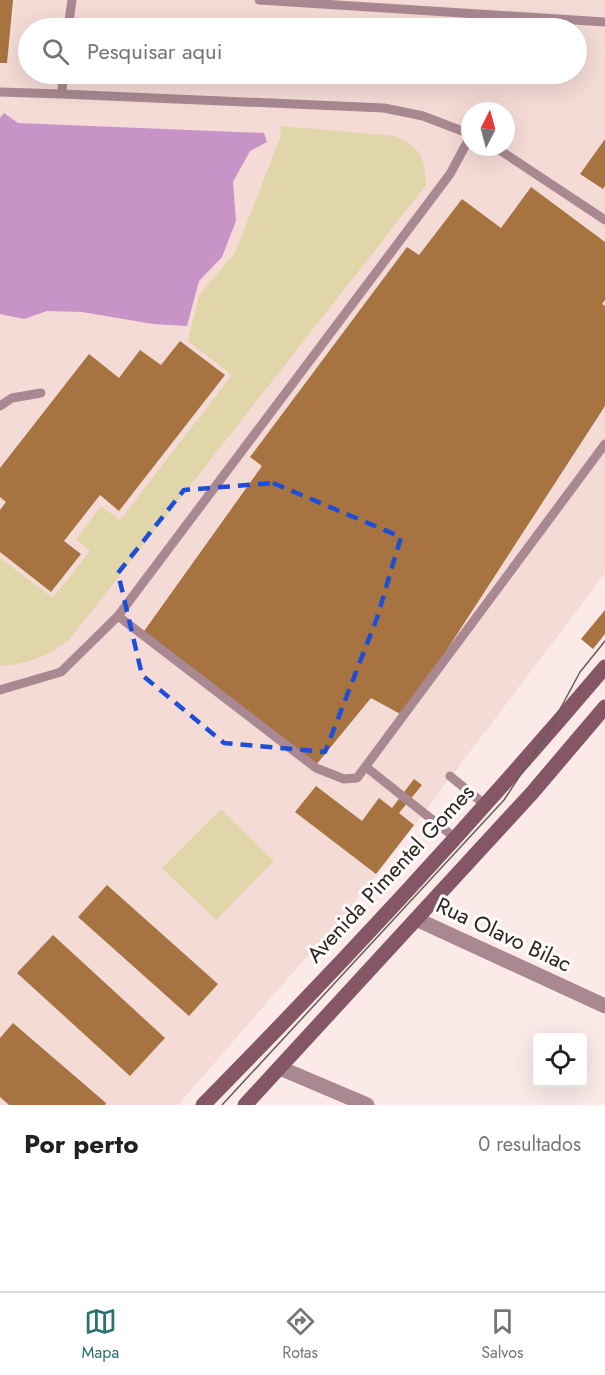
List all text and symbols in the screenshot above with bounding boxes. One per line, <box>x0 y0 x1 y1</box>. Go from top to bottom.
search box <box>18 18 587 84</box>
icon: search <box>39 35 72 68</box>
text: Pesquisar aqui <box>87 35 222 67</box>
north arrow <box>461 102 515 156</box>
street label: Avenida Pimentel Gomes <box>299 777 481 969</box>
street label: Rua Olavo Bilac <box>431 889 577 979</box>
map controls <box>533 1033 587 1087</box>
button: locate <box>533 1033 587 1087</box>
text: Por perto <box>24 1125 138 1163</box>
text: 0 resultados <box>478 1130 581 1159</box>
tab: Mapa <box>82 1305 119 1364</box>
tab: Rotas <box>282 1305 318 1364</box>
tab: Salvos <box>481 1305 523 1364</box>

